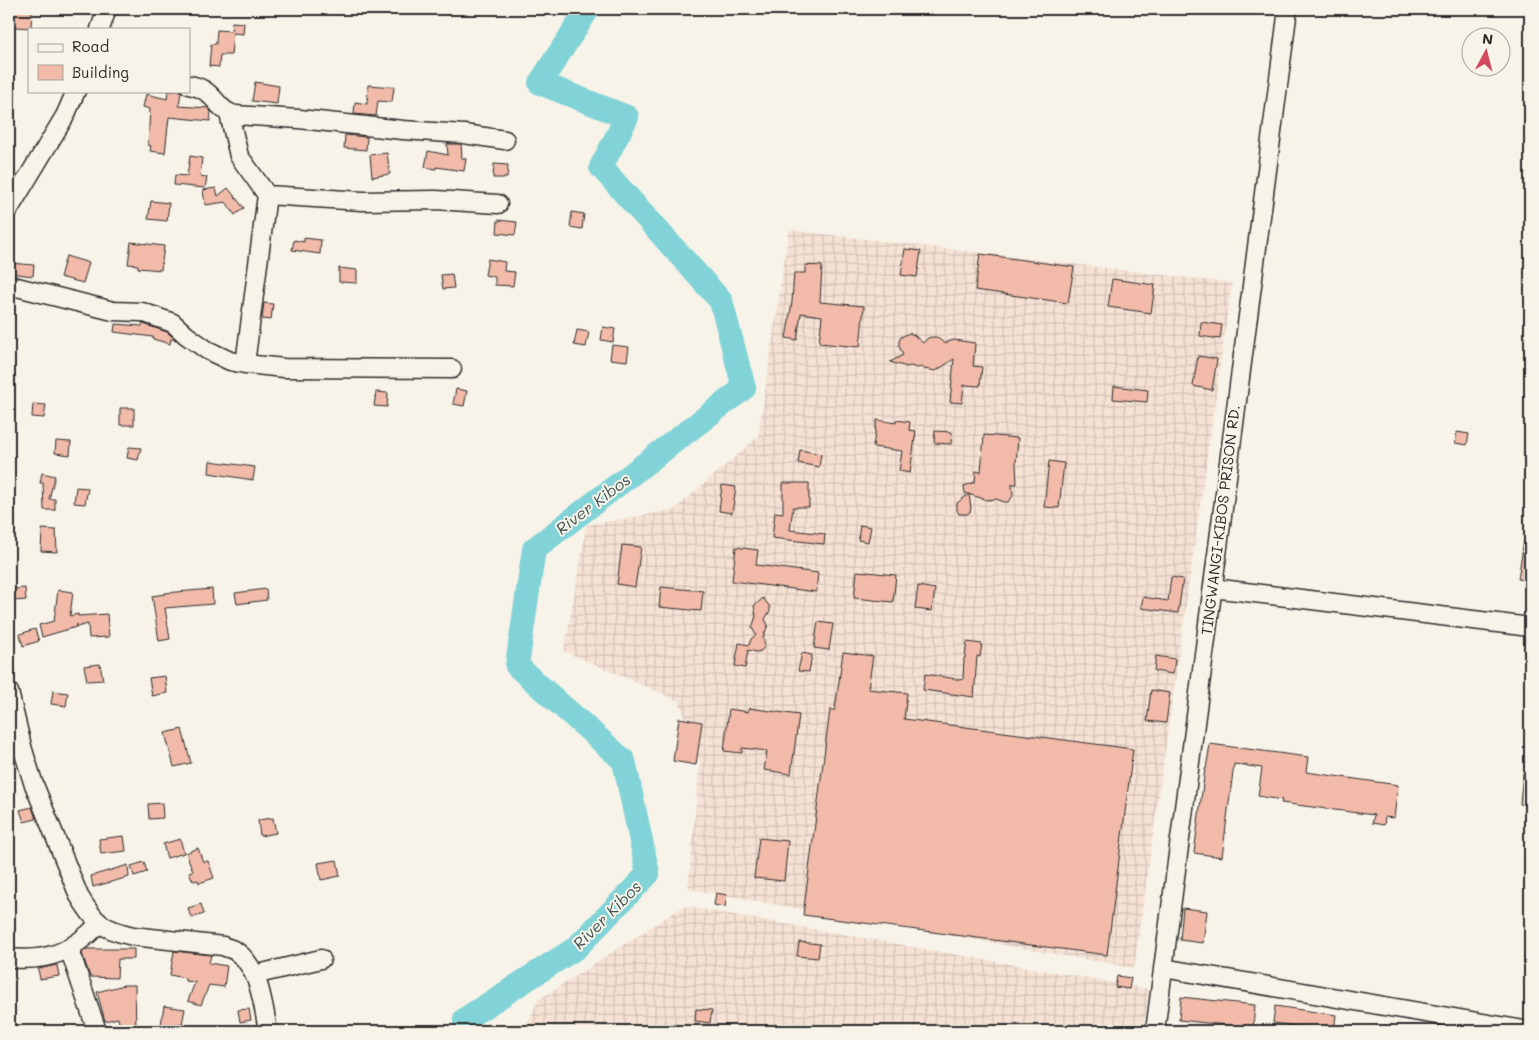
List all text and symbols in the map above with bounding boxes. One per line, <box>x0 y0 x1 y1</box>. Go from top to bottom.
legend <box>28 28 190 92</box>
north arrow <box>1462 28 1512 78</box>
text: N <box>1481 29 1494 49</box>
text: Road <box>72 36 109 56</box>
text: Building <box>72 62 129 82</box>
street label: TINGWANGI-KIBOS PRISON RD. <box>1196 404 1244 636</box>
water label: River Kibos <box>551 468 635 539</box>
water label: River Kibos <box>568 876 646 953</box>

